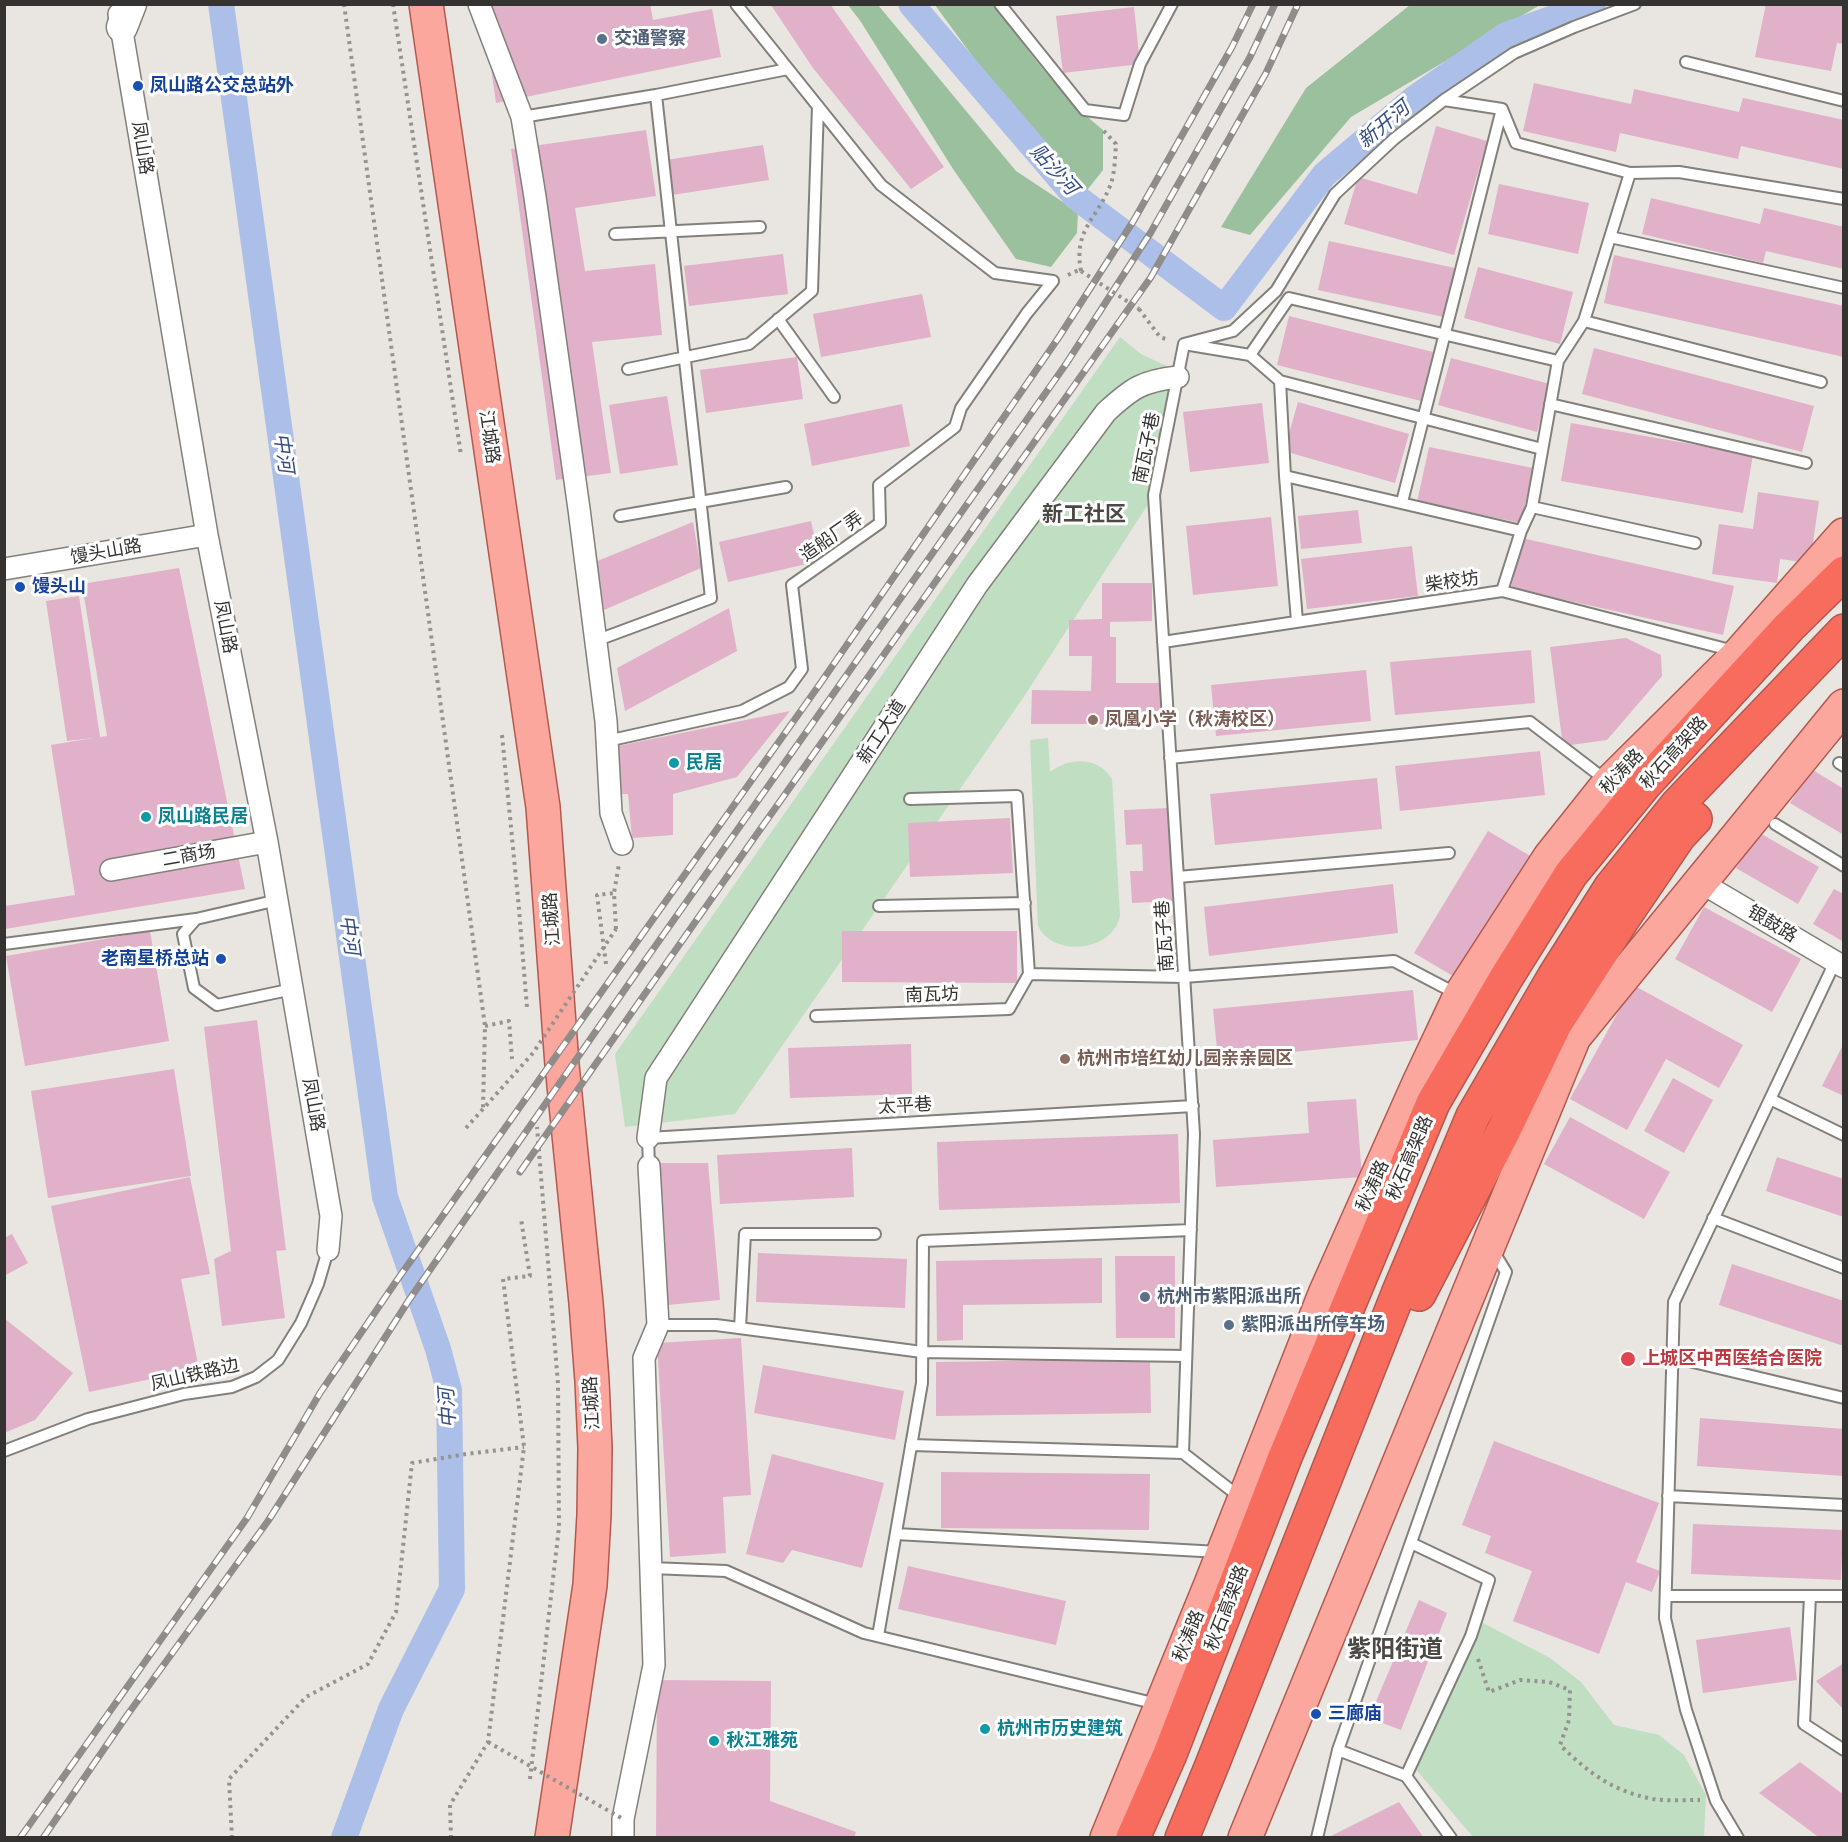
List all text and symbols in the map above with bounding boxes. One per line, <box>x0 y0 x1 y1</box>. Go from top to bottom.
place label: 交通警察 <box>614 28 686 50</box>
marker: 交通警察 <box>595 32 609 46</box>
place label: 凤山路公交总站外 <box>150 75 294 97</box>
marker: 凤山路公交总站外 <box>131 79 145 93</box>
water label: 新开河 <box>1353 97 1415 153</box>
street label: 凤山路 <box>127 120 157 176</box>
water label: 贴沙河 <box>1025 140 1083 200</box>
street label: 江城路 <box>475 409 503 465</box>
street label: 南瓦子巷 <box>1130 411 1164 485</box>
water label: 中河 <box>268 432 298 474</box>
district label: 新工社区 <box>1042 502 1126 528</box>
street label: 造船厂弄 <box>796 508 868 566</box>
street label: 馒头山路 <box>69 535 143 569</box>
street label: 柴校坊 <box>1424 568 1480 596</box>
place label: 馒头山 <box>32 576 86 598</box>
marker: 馒头山 <box>13 580 27 594</box>
street label: 凤山路 <box>209 598 241 656</box>
street label: 新工大道 <box>853 696 911 768</box>
place label: 凤凰小学（秋涛校区） <box>1105 709 1285 731</box>
street label: 秋石高架路 <box>1636 712 1712 794</box>
marker: 凤凰小学（秋涛校区） <box>1086 713 1100 727</box>
street label: 秋涛路 <box>1596 745 1648 799</box>
place label: 民居 <box>686 752 722 774</box>
marker: 民居 <box>667 756 681 770</box>
place label: 凤山路民居 <box>158 806 248 828</box>
marker: 凤山路民居 <box>139 810 153 824</box>
street label: 二商场 <box>161 841 217 871</box>
street label: 江城路 <box>539 891 565 947</box>
street label: 南瓦子巷 <box>1152 899 1178 973</box>
street label: 银鼓路 <box>1743 901 1801 947</box>
water label: 中河 <box>334 914 364 956</box>
place label: 老南星桥总站 <box>101 948 209 970</box>
marker: 老南星桥总站 <box>214 952 228 966</box>
street label: 南瓦坊 <box>905 983 959 1007</box>
place label: 杭州市培红幼儿园亲亲园区 <box>1077 1048 1293 1070</box>
marker: 杭州市培红幼儿园亲亲园区 <box>1058 1052 1072 1066</box>
street label: 凤山路 <box>298 1077 328 1133</box>
street label: 太平巷 <box>877 1094 933 1118</box>
street label: 秋石高架路 <box>1382 1112 1438 1204</box>
street label: 秋涛路 <box>1352 1157 1394 1215</box>
place label: 杭州市紫阳派出所 <box>1157 1286 1301 1308</box>
marker: 杭州市紫阳派出所 <box>1138 1290 1152 1304</box>
place label: 紫阳派出所停车场 <box>1241 1314 1385 1336</box>
marker: 紫阳派出所停车场 <box>1222 1318 1236 1332</box>
place label: 上城区中西医结合医院 <box>1642 1348 1822 1370</box>
marker: 上城区中西医结合医院 <box>1619 1350 1637 1368</box>
street label: 凤山铁路边 <box>149 1354 241 1396</box>
street label: 江城路 <box>580 1375 604 1431</box>
water label: 中河 <box>435 1387 461 1429</box>
street label: 秋石高架路 <box>1201 1562 1253 1654</box>
street label: 秋涛路 <box>1169 1607 1209 1665</box>
district label: 紫阳街道 <box>1347 1636 1443 1664</box>
place label: 三廊庙 <box>1328 1703 1382 1725</box>
marker: 三廊庙 <box>1309 1707 1323 1721</box>
place label: 杭州市历史建筑 <box>997 1718 1123 1740</box>
marker: 杭州市历史建筑 <box>978 1722 992 1736</box>
place label: 秋江雅苑 <box>726 1730 798 1752</box>
marker: 秋江雅苑 <box>707 1734 721 1748</box>

